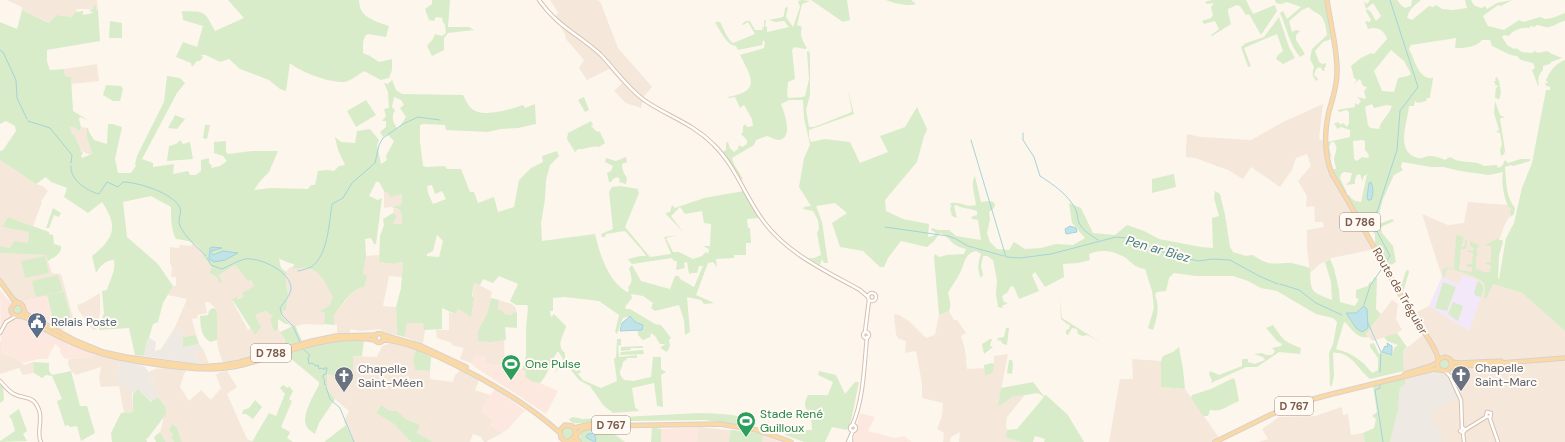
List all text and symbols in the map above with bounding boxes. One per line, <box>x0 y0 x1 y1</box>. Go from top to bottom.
road number: D 786 <box>1340 213 1380 231</box>
water label: Pen ar Biez <box>1124 232 1193 267</box>
street label: Route de Tréguier <box>1369 245 1432 338</box>
public building icon: Relais Poste <box>26 311 48 339</box>
place label: Relais Poste <box>51 314 117 330</box>
road number: D 788 <box>251 344 291 362</box>
sports icon: One Pulse <box>500 353 522 381</box>
place label: One Pulse <box>525 356 581 372</box>
place label: Chapelle Saint-Marc <box>1475 360 1537 390</box>
place label: Chapelle Saint-Méen <box>358 361 423 391</box>
church icon: Chapelle Saint-Marc <box>1450 364 1472 392</box>
church icon: Chapelle Saint-Méen <box>333 365 355 393</box>
road number: D 767 <box>1275 397 1313 415</box>
place label: Stade René Guilloux <box>760 406 823 436</box>
sports icon: Stade René Guilloux <box>735 410 757 438</box>
road number: D 767 <box>592 416 630 434</box>

